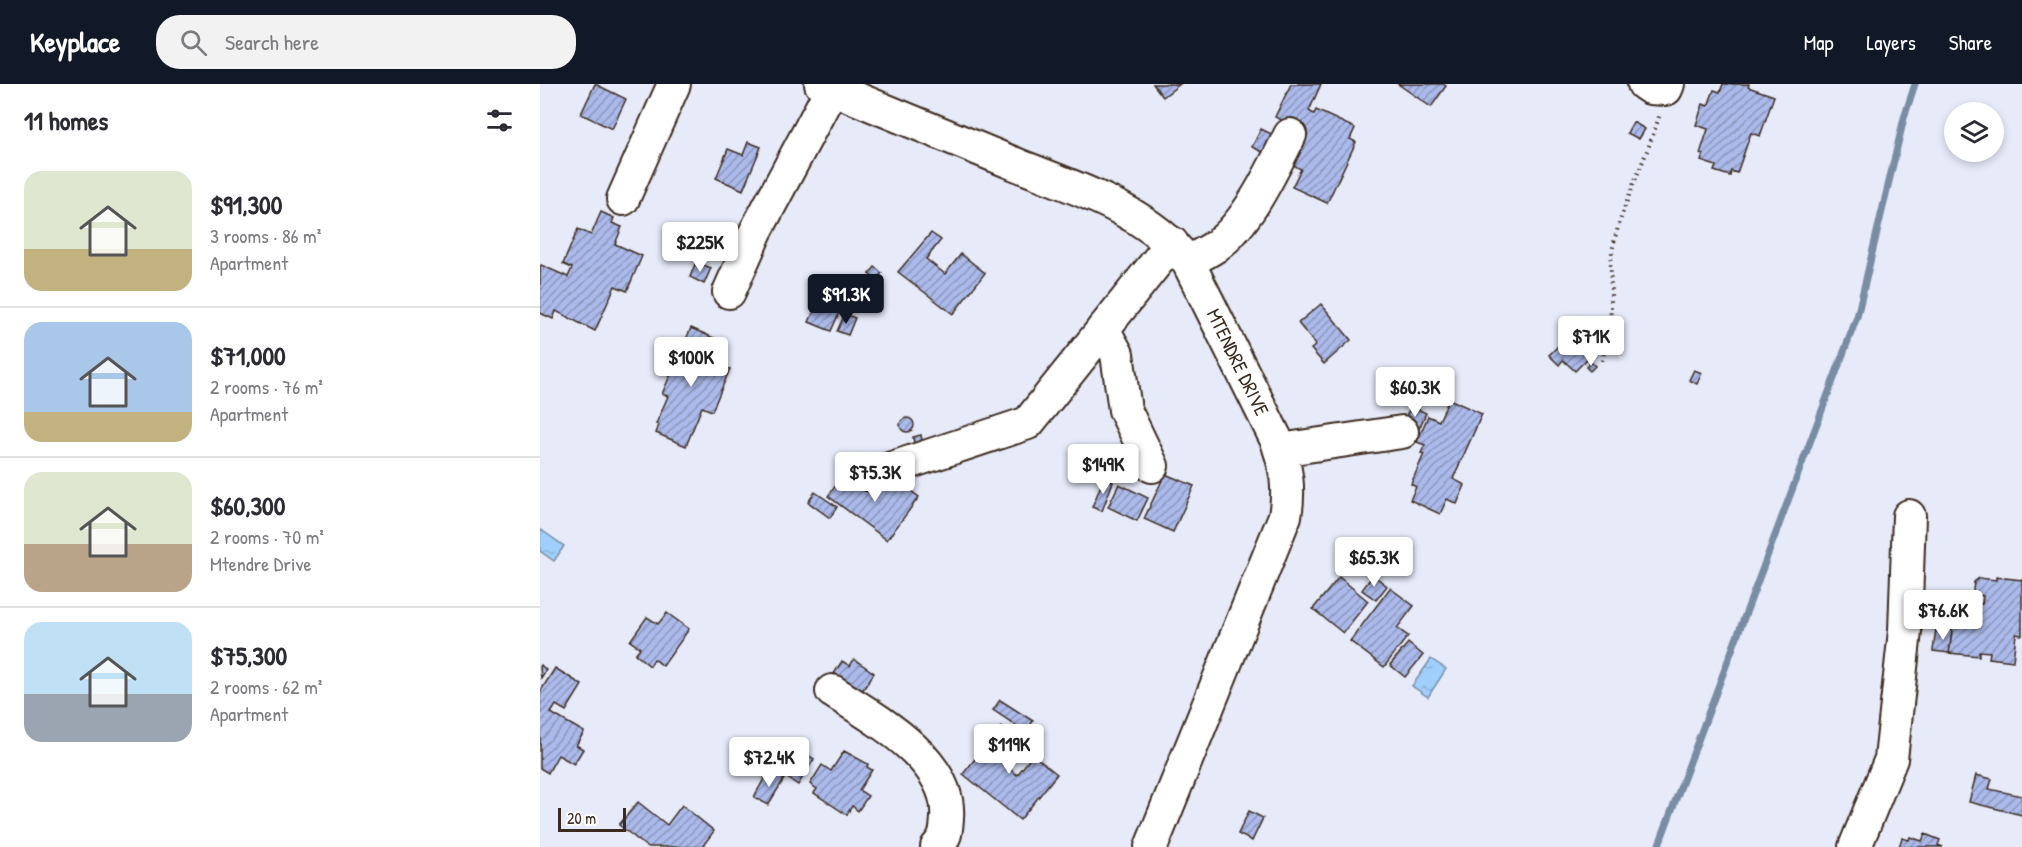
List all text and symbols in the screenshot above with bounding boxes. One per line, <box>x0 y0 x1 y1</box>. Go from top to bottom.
search box <box>156 15 576 69</box>
text: Keyplace <box>30 23 120 61</box>
icon: search <box>177 26 210 59</box>
text: Search here <box>225 27 319 57</box>
text: Map <box>1804 28 1833 57</box>
text: Layers <box>1866 28 1916 57</box>
text: Share <box>1949 28 1992 57</box>
map controls <box>1944 102 2004 162</box>
button: layers <box>1944 102 2004 162</box>
text: 11 homes <box>24 103 108 138</box>
icon: filters <box>483 104 516 137</box>
text: $91,300 <box>210 187 282 222</box>
icon: home <box>72 195 144 267</box>
text: 3 rooms · 86 m² <box>210 222 321 249</box>
pin: $225K <box>658 222 742 273</box>
text: $225K <box>676 228 724 255</box>
text: Apartment <box>210 249 288 276</box>
pin: $91.3K <box>797 274 895 325</box>
text: $91.3K <box>822 280 870 307</box>
street label: MTENDRE DRIVE <box>1201 304 1276 420</box>
pin: $71K <box>1555 316 1627 367</box>
text: $71K <box>1572 322 1610 349</box>
pin: $100K <box>649 337 733 388</box>
text: $71,000 <box>210 338 286 373</box>
text: $100K <box>668 343 714 370</box>
icon: home <box>72 346 144 418</box>
pin: $60.3K <box>1366 367 1464 418</box>
text: 2 rooms · 76 m² <box>210 373 323 400</box>
text: $60.3K <box>1390 373 1440 400</box>
text: Apartment <box>210 400 288 427</box>
pin: $149K <box>1061 444 1145 495</box>
text: $149K <box>1082 450 1124 477</box>
pin: $75.3K <box>826 452 924 503</box>
text: $75.3K <box>849 458 901 485</box>
text: $60,300 <box>210 488 285 523</box>
icon: home <box>72 496 144 568</box>
text: 2 rooms · 70 m² <box>210 523 324 550</box>
pin: $65.3K <box>1325 537 1423 588</box>
text: $65.3K <box>1349 543 1399 570</box>
text: Mtendre Drive <box>210 550 311 577</box>
pin: $76.6K <box>1894 590 1992 641</box>
text: $76.6K <box>1918 596 1968 623</box>
text: $75,300 <box>210 638 287 673</box>
icon: home <box>72 646 144 718</box>
text: 2 rooms · 62 m² <box>210 673 322 700</box>
text: Apartment <box>210 700 288 727</box>
pin: $119K <box>967 724 1051 775</box>
text: $119K <box>988 730 1030 757</box>
pin: $72.4K <box>720 737 818 788</box>
text: $72.4K <box>743 743 795 770</box>
scale bar <box>558 805 626 832</box>
text: 20 m <box>567 807 596 829</box>

